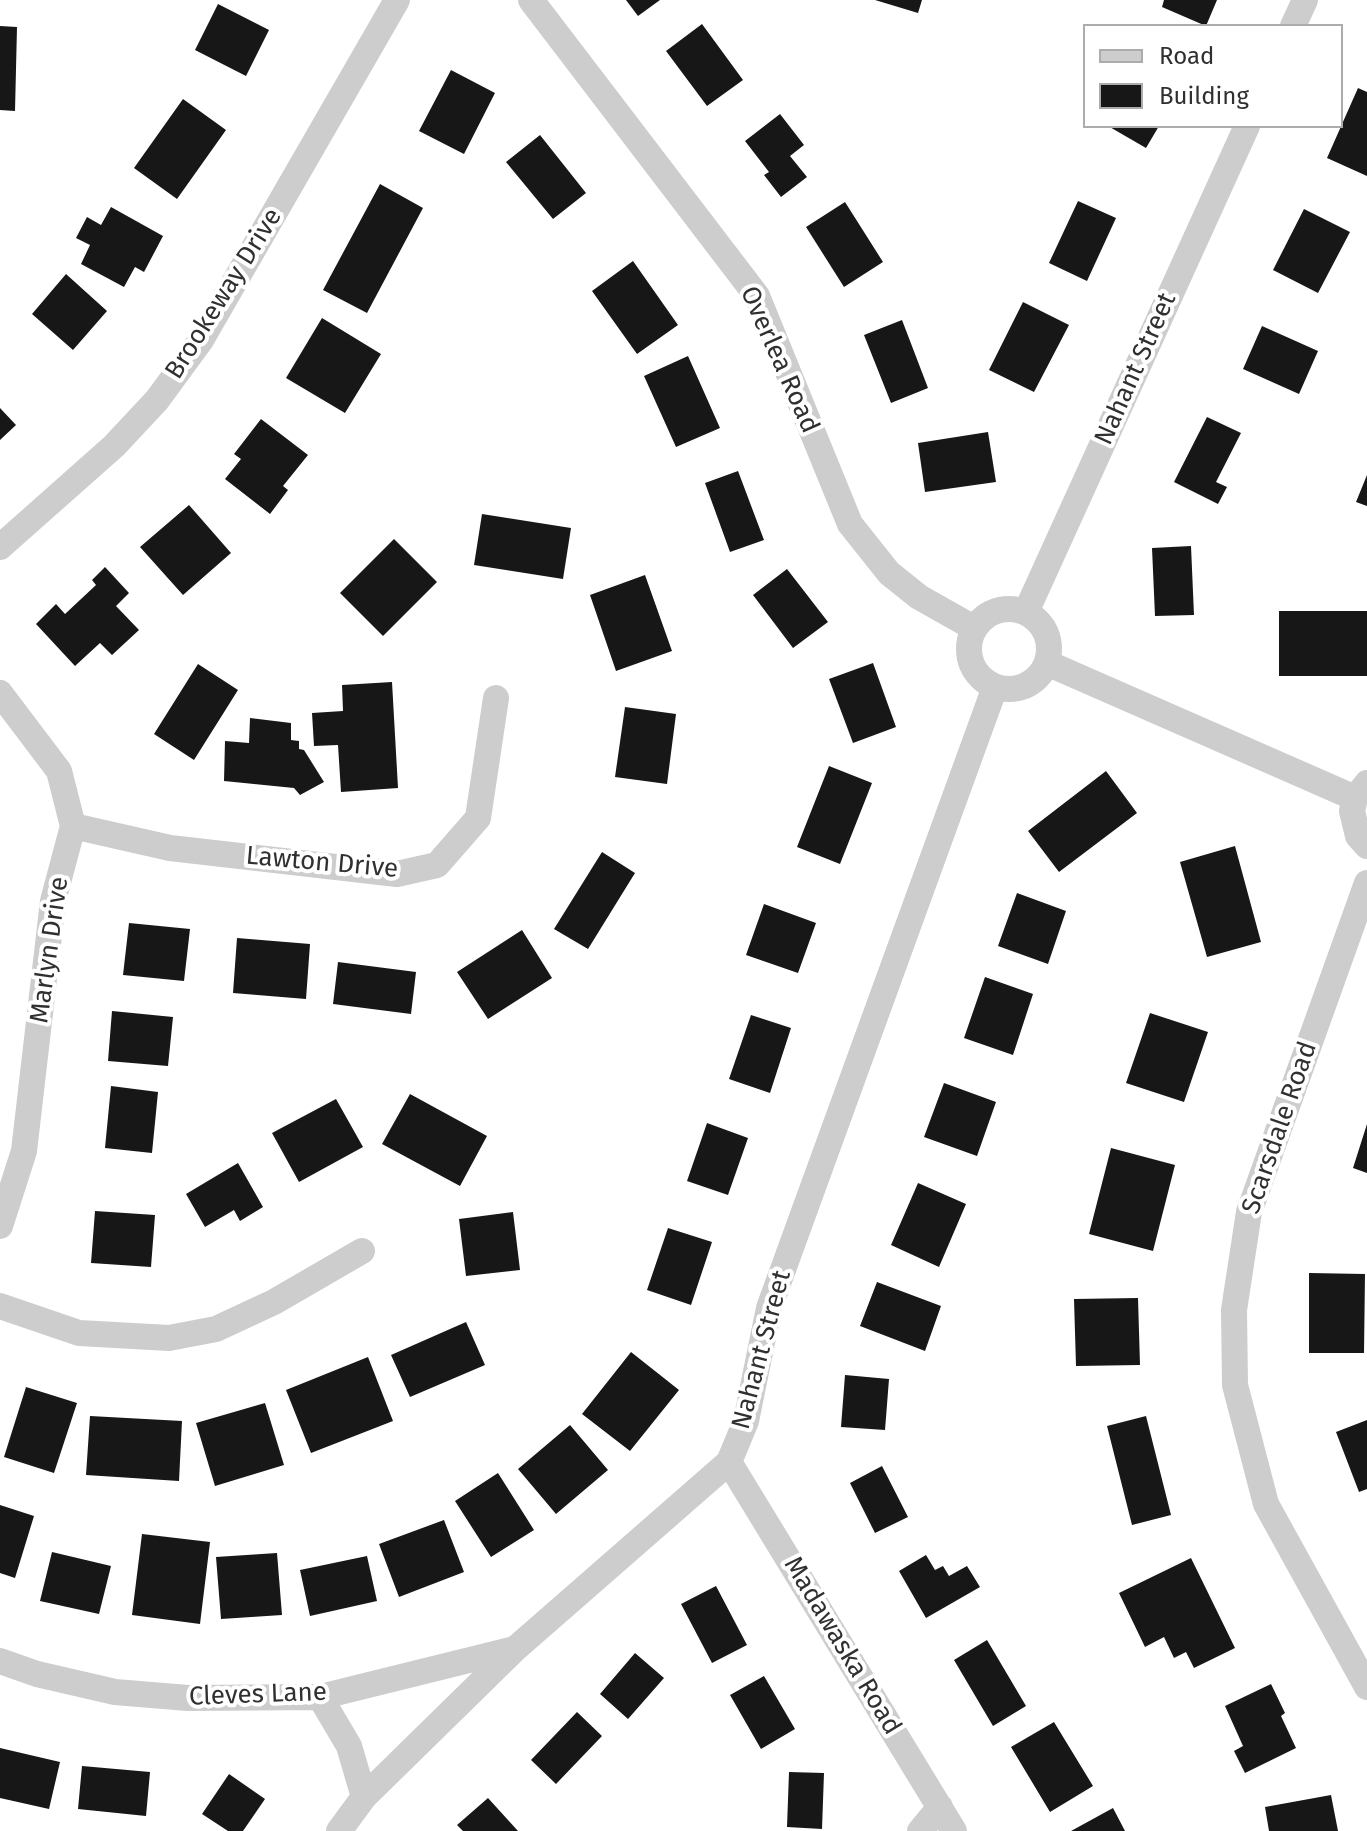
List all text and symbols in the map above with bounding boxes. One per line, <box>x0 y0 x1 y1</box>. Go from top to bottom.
legend <box>1083 24 1343 128</box>
text: Road <box>1159 42 1214 70</box>
text: Building <box>1159 82 1249 110</box>
street label: Brookeway Drive <box>159 203 289 385</box>
street label: Overlea Road <box>733 282 825 438</box>
street label: Nahant Street <box>1089 288 1183 450</box>
street label: Lawton Drive <box>245 841 399 885</box>
street label: Marlyn Drive <box>24 875 76 1025</box>
street label: Scarsdale Road <box>1236 1038 1324 1218</box>
street label: Nahant Street <box>726 1267 798 1433</box>
street label: Madawaska Road <box>777 1551 907 1741</box>
street label: Cleves Lane <box>189 1677 327 1713</box>

